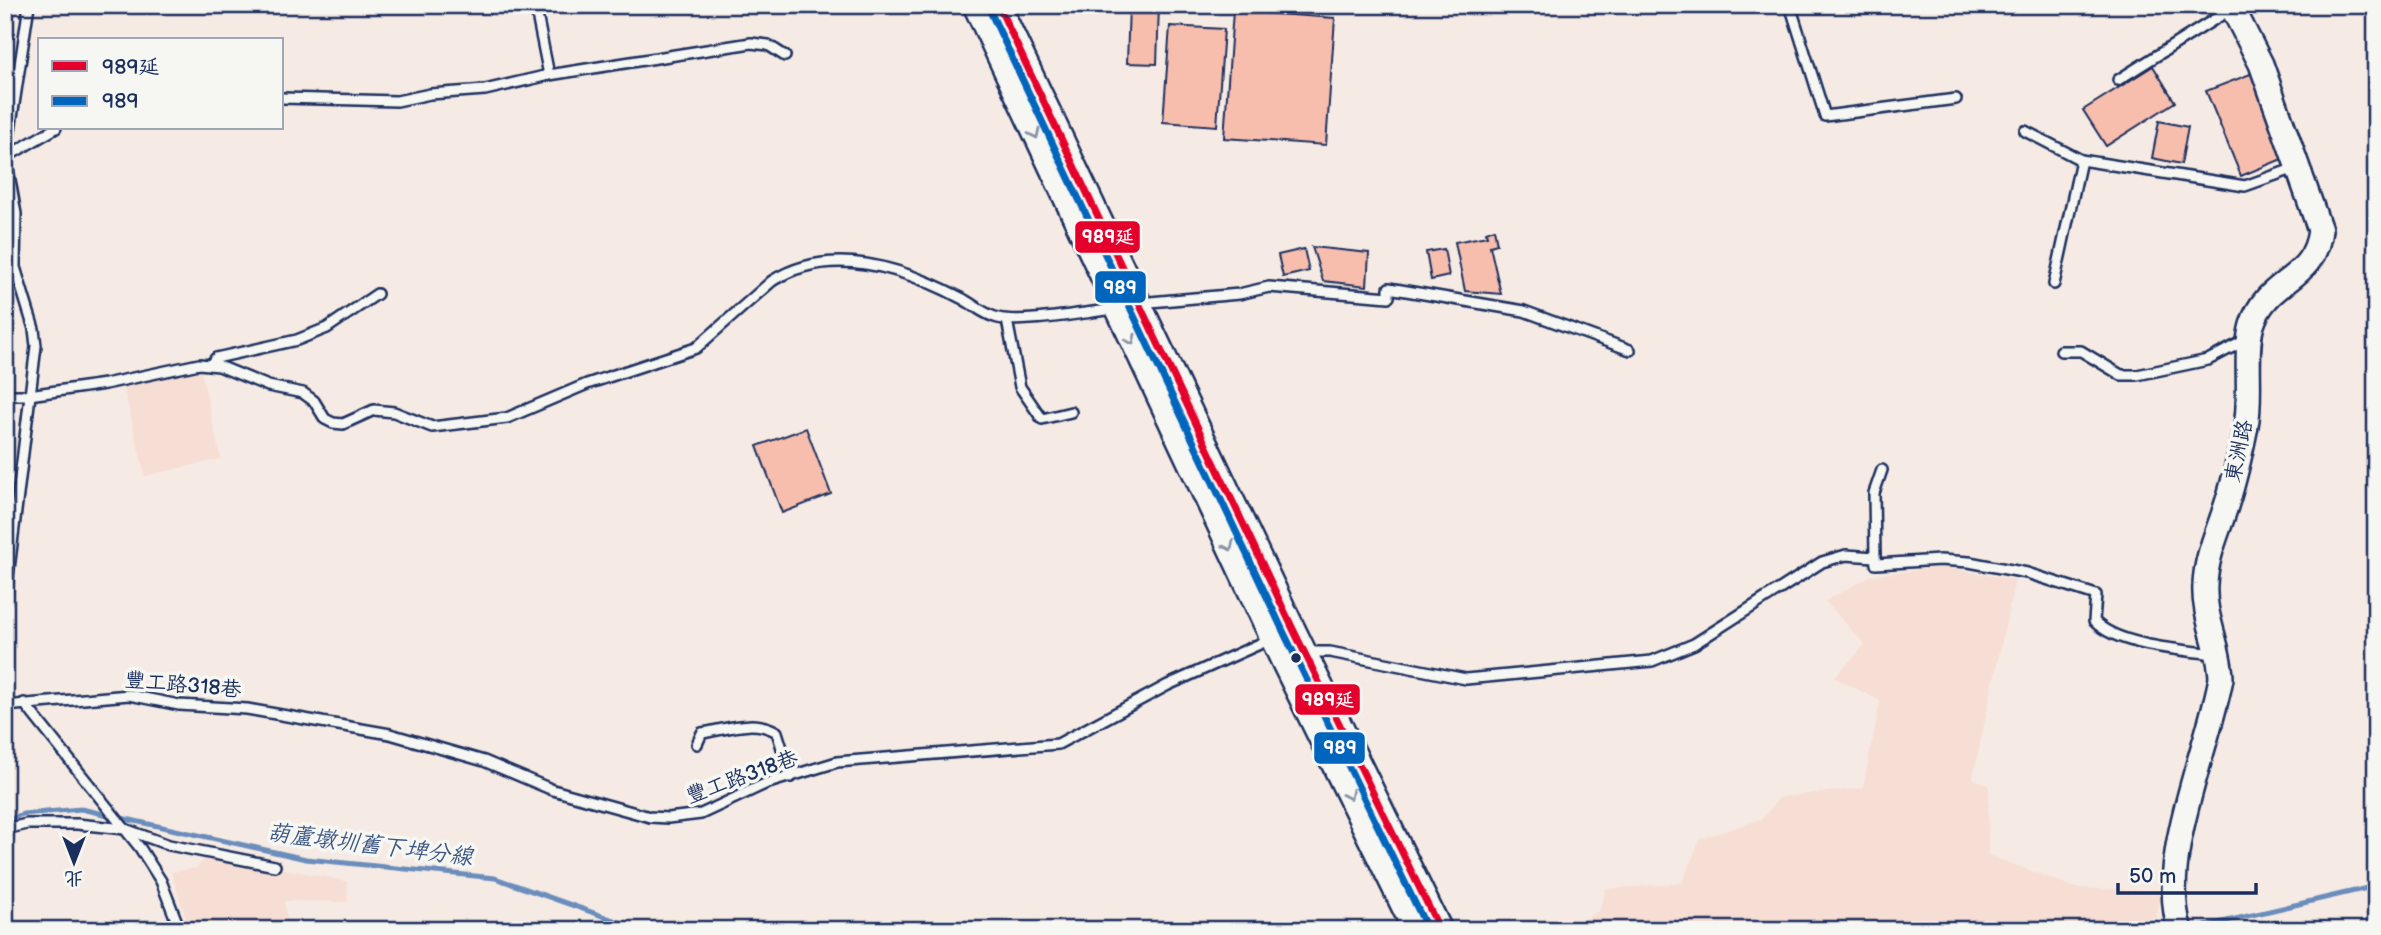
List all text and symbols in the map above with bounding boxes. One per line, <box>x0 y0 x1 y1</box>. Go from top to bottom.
legend <box>38 38 284 130</box>
text: 989延 <box>102 55 160 80</box>
text: 989 <box>102 89 139 114</box>
one-way arrow <box>1027 127 1041 139</box>
line badge: 989延 <box>1074 220 1141 254</box>
text: 989延 <box>1082 226 1134 249</box>
line badge: 989 <box>1094 270 1147 304</box>
text: 989 <box>1103 277 1137 300</box>
one-way arrow <box>1123 333 1137 345</box>
street label: 東洲路 <box>2220 418 2258 484</box>
one-way arrow <box>1221 538 1235 551</box>
unlabelled marker <box>1289 651 1303 665</box>
street label: 豐工路318巷 <box>123 667 243 703</box>
line badge: 989延 <box>1294 683 1361 716</box>
text: 989延 <box>1302 689 1354 712</box>
line badge: 989 <box>1313 731 1366 765</box>
text: 989 <box>1323 737 1357 760</box>
street label: 豐工路318巷 <box>683 745 801 809</box>
one-way arrow <box>1340 788 1354 800</box>
water label: 葫蘆墩圳舊下埤分線 <box>266 818 475 872</box>
north arrow <box>38 827 108 897</box>
scale bar <box>2118 851 2257 895</box>
text: 50 m <box>2129 864 2176 889</box>
text: 北 <box>64 866 84 889</box>

